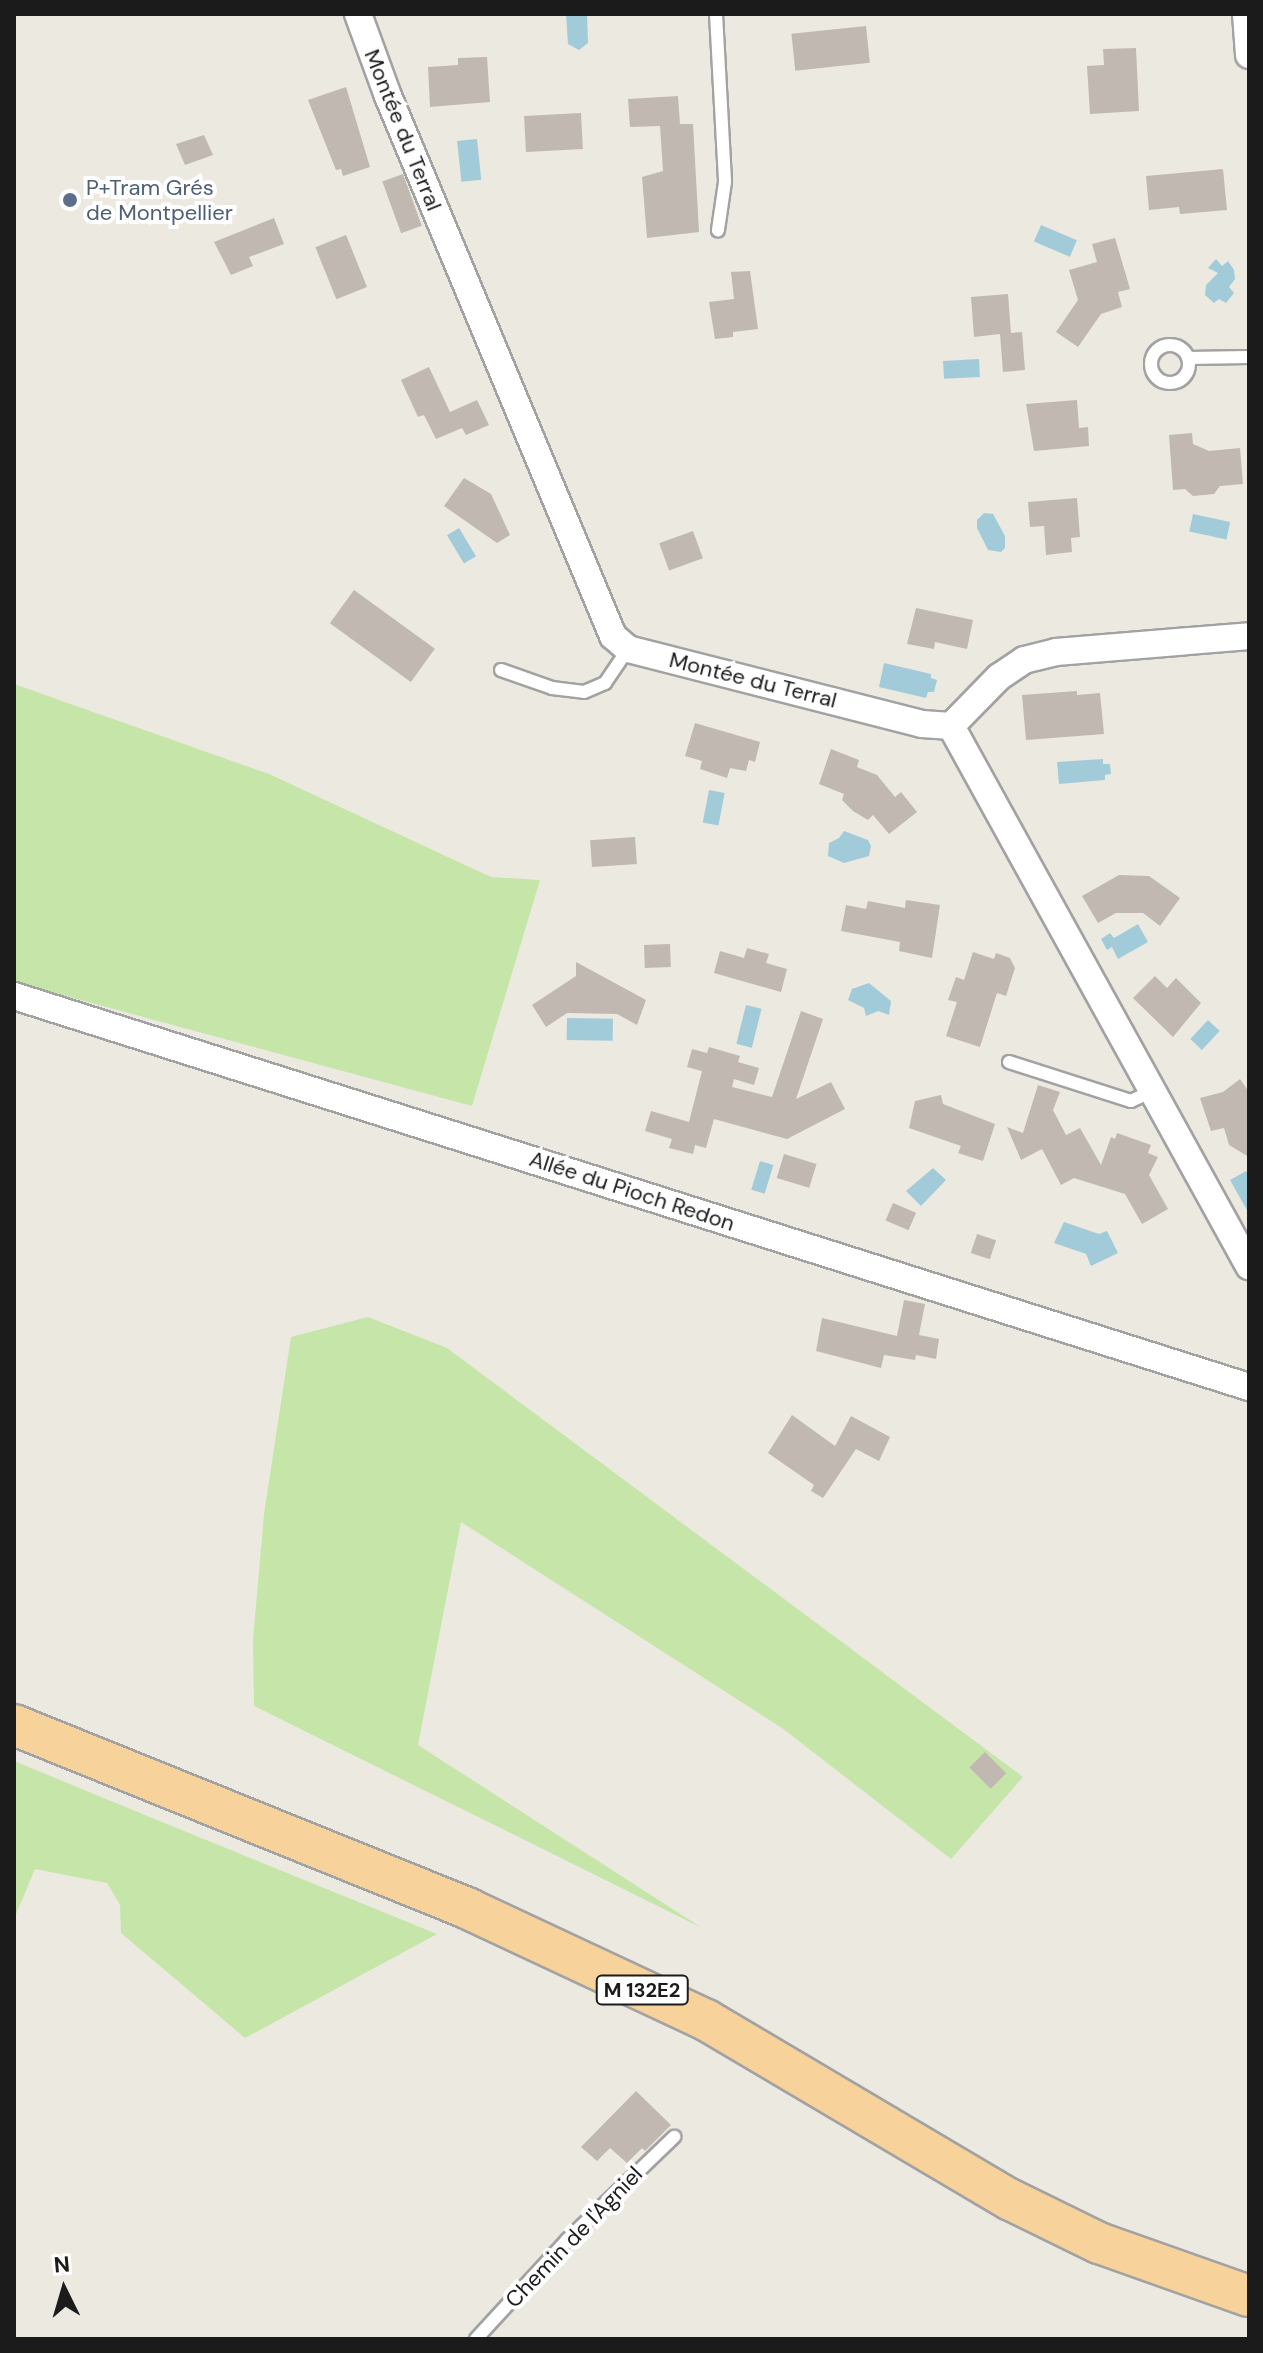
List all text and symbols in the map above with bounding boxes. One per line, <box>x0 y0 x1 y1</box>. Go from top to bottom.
street label: Montée du Terral <box>359 46 447 214</box>
place label: P+Tram Grés de Montpellier <box>86 174 233 226</box>
marker: P+Tram Grés de Montpellier <box>61 191 79 209</box>
street label: Montée du Terral <box>667 646 839 714</box>
street label: Allée du Pioch Redon <box>526 1145 738 1237</box>
road number: M 132E2 <box>594 1974 690 2006</box>
street label: Chemin de l'Agniel <box>500 2161 648 2313</box>
north arrow <box>24 2249 104 2329</box>
text: N <box>53 2249 71 2280</box>

